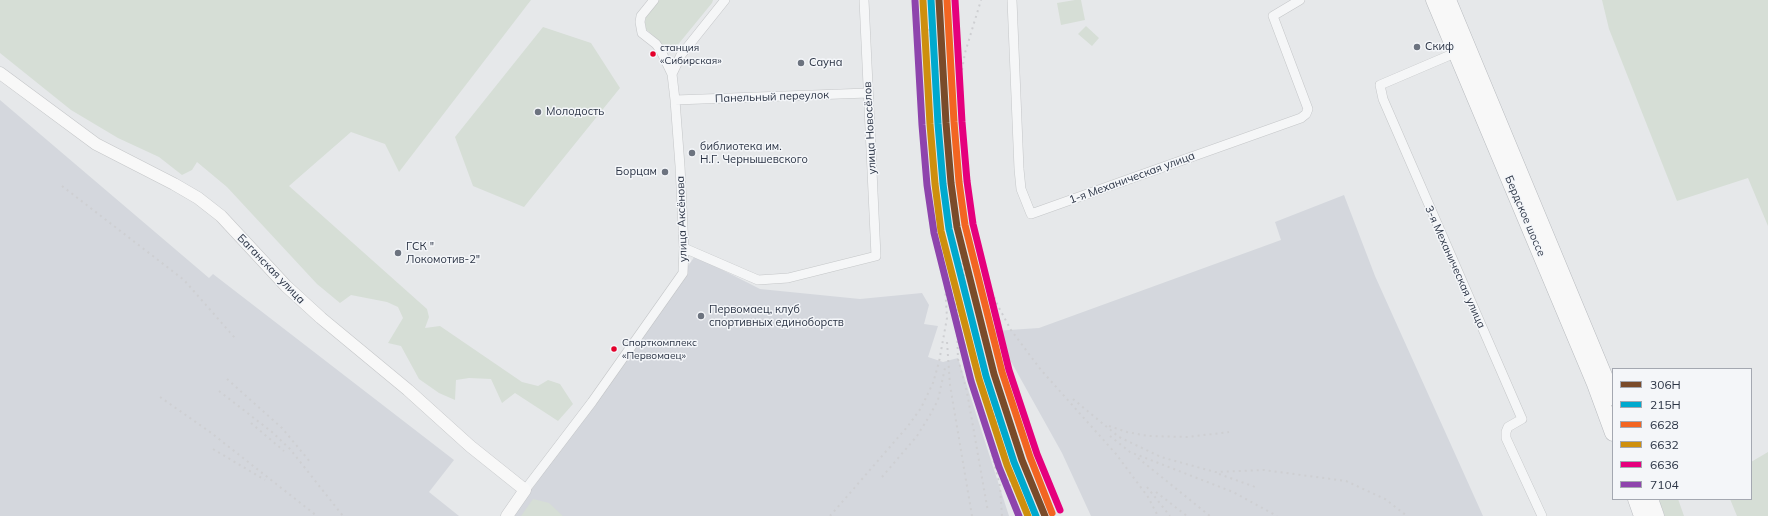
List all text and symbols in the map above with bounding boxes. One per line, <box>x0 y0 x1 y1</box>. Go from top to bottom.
place label: Скиф <box>1425 40 1454 54</box>
place label: станция «Сибирская» <box>660 42 722 66</box>
marker: Скиф <box>1412 42 1422 52</box>
marker: станция «Сибирская» <box>648 49 658 59</box>
place label: Сауна <box>809 56 842 70</box>
marker: Сауна <box>796 58 806 68</box>
street label: улица Новосёлов <box>861 81 879 175</box>
street label: Панельный переулок <box>715 88 829 106</box>
place label: Молодость <box>546 105 604 119</box>
marker: Молодость <box>533 107 543 117</box>
place label: библиотека им. Н.Г. Чернышевского <box>700 140 808 166</box>
marker: библиотека им. Н.Г. Чернышевского <box>687 148 697 158</box>
street label: 1-я Механическая улица <box>1067 149 1197 207</box>
place label: Борцам <box>616 165 657 179</box>
marker: Борцам <box>660 167 670 177</box>
street label: Бердское шоссе <box>1502 174 1548 258</box>
street label: улица Аксёнова <box>674 176 690 262</box>
street label: 3-я Механическая улица <box>1422 204 1488 330</box>
street label: Баганская улица <box>234 232 308 306</box>
place label: ГСК " Локомотив-2" <box>406 240 480 266</box>
marker: ГСК " Локомотив-2" <box>393 248 403 258</box>
place label: Первомаец, клуб спортивных единоборств <box>709 303 844 329</box>
marker: Первомаец, клуб спортивных единоборств <box>696 311 706 321</box>
place label: Спорткомплекс «Первомаец» <box>622 337 697 360</box>
marker: Спорткомплекс «Первомаец» <box>609 344 619 354</box>
legend <box>1612 368 1752 500</box>
text: 306Н <box>1650 377 1681 392</box>
text: 215Н <box>1650 397 1681 412</box>
text: 6628 <box>1650 417 1679 432</box>
text: 6632 <box>1650 437 1679 452</box>
text: 6636 <box>1650 457 1679 472</box>
text: 7104 <box>1650 477 1679 492</box>

